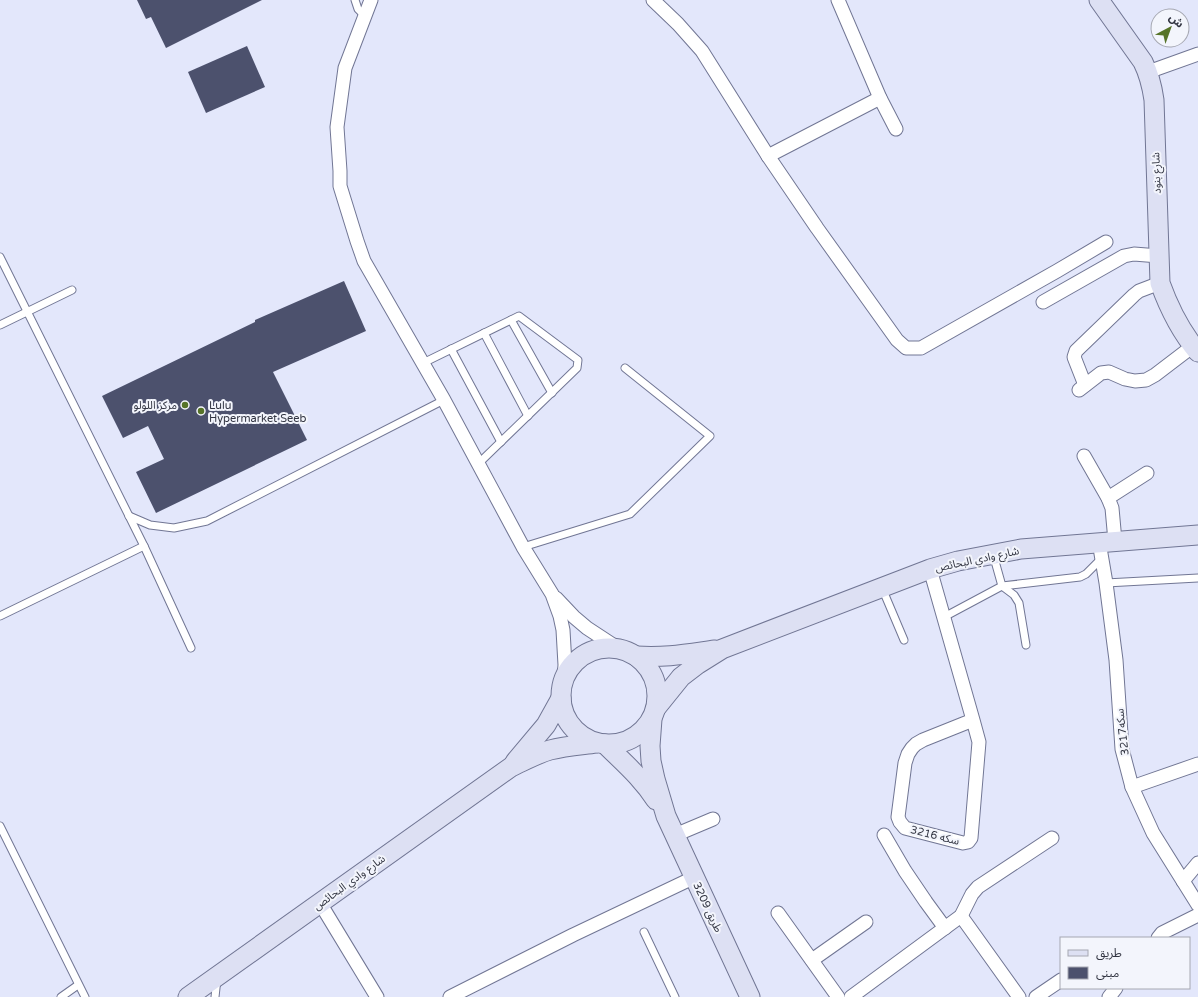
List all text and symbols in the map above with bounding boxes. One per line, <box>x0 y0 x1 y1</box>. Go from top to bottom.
north arrow <box>1150 8 1190 48</box>
text: ش <box>1166 11 1186 31</box>
street label: شارع بنود <box>1149 152 1165 194</box>
place label: مركز اللولو <box>134 399 177 412</box>
place label: Lulu Hypermarket Seeb <box>209 399 306 425</box>
marker: مركز اللولو <box>180 400 190 410</box>
marker: Lulu Hypermarket Seeb <box>196 406 206 416</box>
street label: شارع وادي البحائص <box>934 544 1021 577</box>
street label: سكه3217 <box>1113 707 1132 756</box>
street label: سكه 3216 <box>909 823 961 848</box>
street label: شارع وادي البحائص <box>311 852 390 915</box>
street label: طريق 3209 <box>690 880 725 935</box>
legend <box>1060 937 1190 989</box>
text: طريق <box>1096 946 1122 961</box>
text: مبنى <box>1096 966 1119 980</box>

